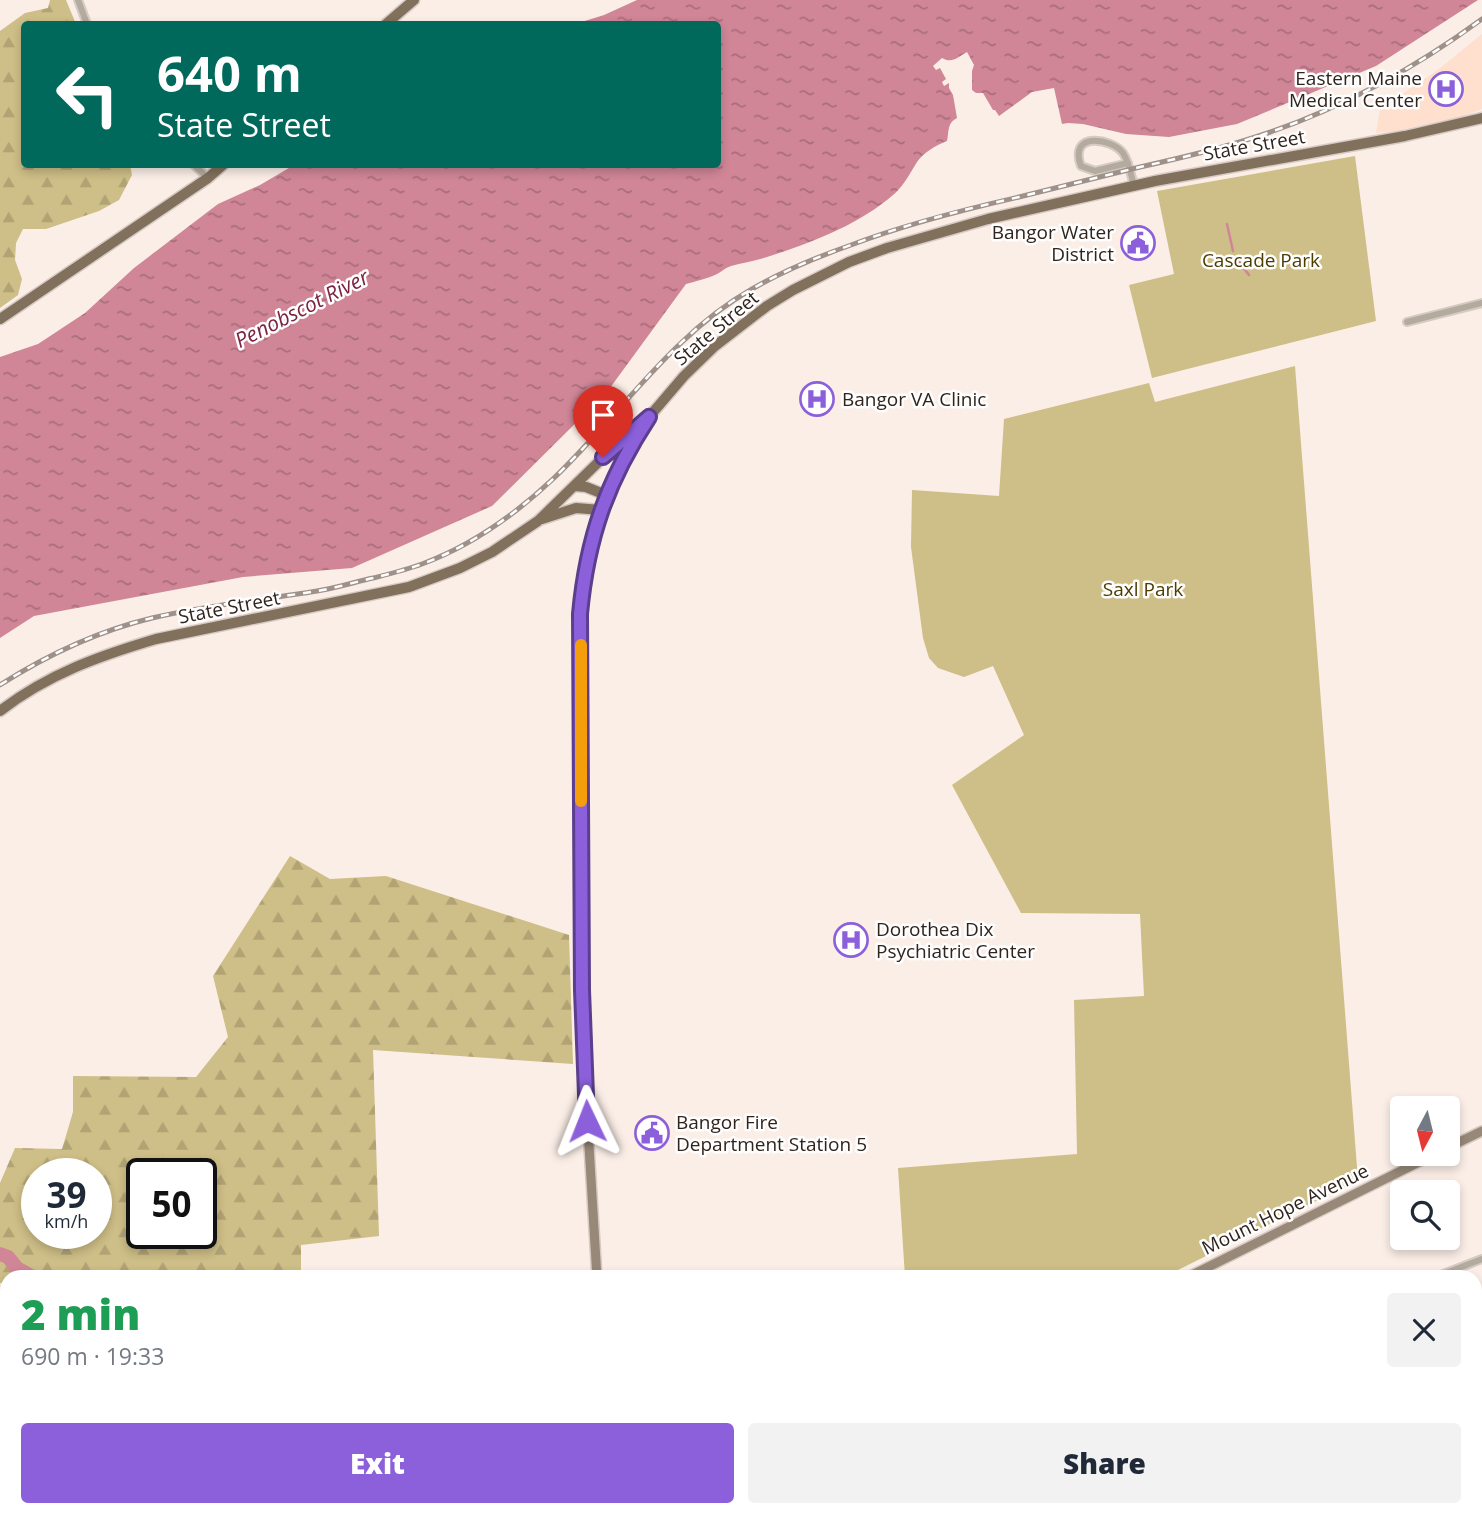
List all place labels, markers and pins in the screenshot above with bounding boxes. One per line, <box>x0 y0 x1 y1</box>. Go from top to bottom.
place label: Eastern Maine Medical Center <box>1289 65 1422 113</box>
hospital icon: Eastern Maine Medical Center <box>1427 70 1465 108</box>
place label: Bangor Water District <box>992 219 1114 267</box>
public building icon: Bangor Water District <box>1119 224 1157 262</box>
hospital icon: Bangor VA Clinic <box>798 380 836 418</box>
pin <box>573 385 633 457</box>
place label: Bangor VA Clinic <box>842 386 986 412</box>
place label: Dorothea Dix Psychiatric Center <box>876 916 1035 964</box>
hospital icon: Dorothea Dix Psychiatric Center <box>832 921 870 959</box>
place label: Bangor Fire Department Station 5 <box>676 1109 867 1157</box>
public building icon: Bangor Fire Department Station 5 <box>633 1114 671 1152</box>

